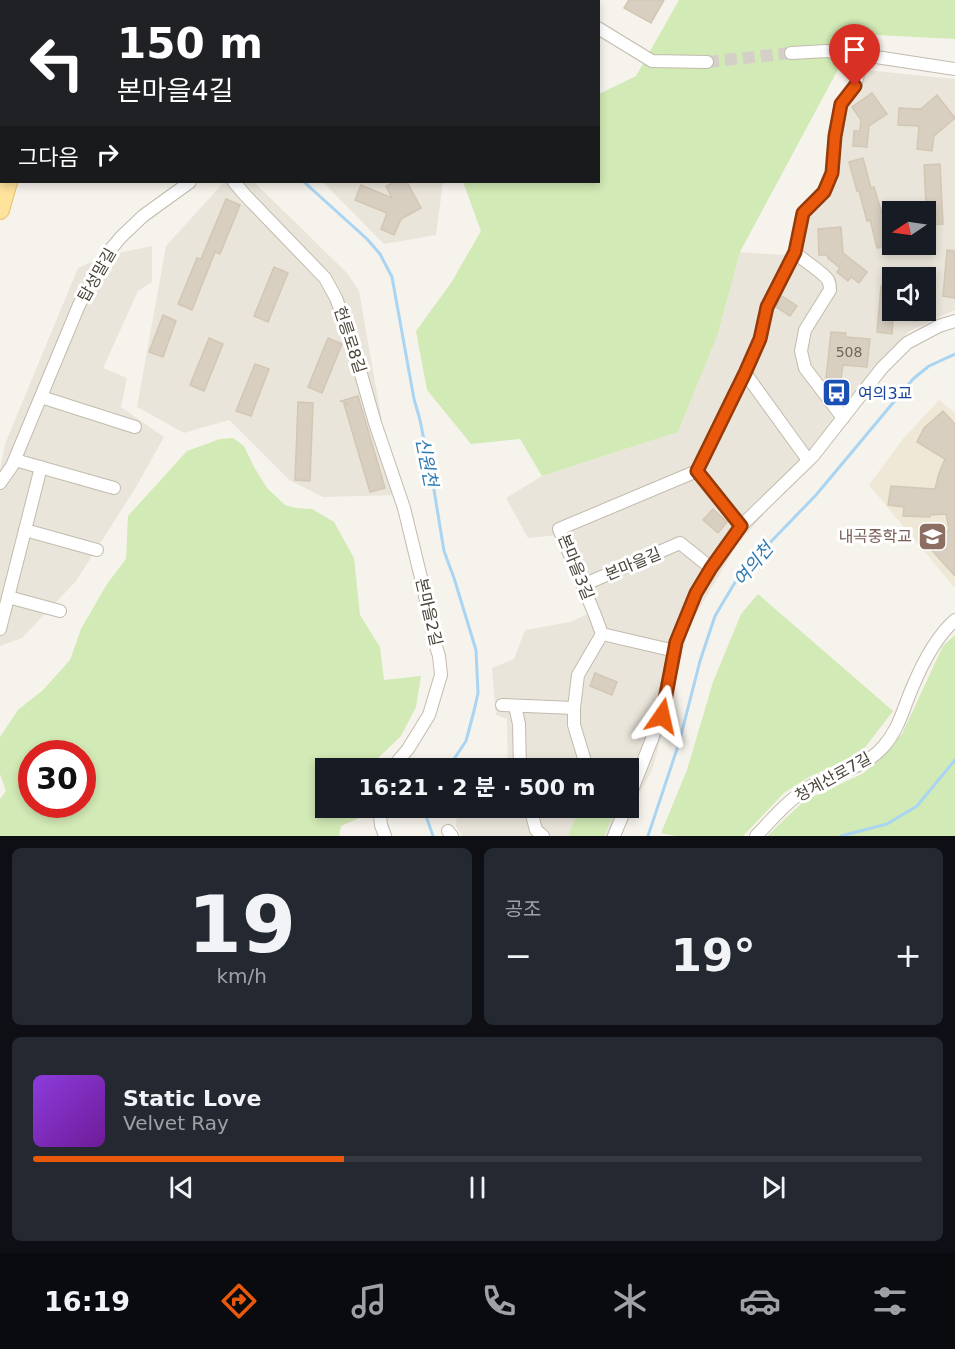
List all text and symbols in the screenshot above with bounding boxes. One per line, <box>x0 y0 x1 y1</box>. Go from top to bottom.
text: 150 m <box>117 19 263 68</box>
icon: left <box>18 24 96 102</box>
pin <box>829 24 880 86</box>
icon: arrive <box>838 33 871 66</box>
text: 본마을4길 <box>117 75 234 106</box>
icon: right <box>91 138 124 171</box>
text: 그다음 <box>18 145 79 170</box>
north arrow <box>882 201 936 255</box>
map controls <box>882 201 936 321</box>
street label: 탑성말길 <box>74 245 120 305</box>
button: sound <box>882 267 936 321</box>
street label: 헌릉로8길 <box>330 304 370 376</box>
house number: 508 <box>836 344 862 360</box>
bus stop icon: 여의3교 <box>821 377 853 409</box>
place label: 여의3교 <box>858 384 912 403</box>
water label: 신원천 <box>412 436 443 491</box>
school or university icon: 내곡중학교 <box>917 520 949 552</box>
place label: 내곡중학교 <box>838 527 912 546</box>
street label: 본마을3길 <box>554 531 598 603</box>
water label: 여의천 <box>729 536 779 590</box>
street label: 본마을길 <box>602 544 664 584</box>
street label: 본마을2길 <box>412 576 446 648</box>
position arrow <box>630 684 694 748</box>
speed limit sign: 30 <box>18 740 96 818</box>
street label: 청계산로7길 <box>792 748 874 806</box>
text: 16:21 · 2 분 · 500 m <box>358 775 596 800</box>
text: 19 <box>187 880 296 970</box>
text: 공조 <box>505 897 541 921</box>
text: 19° <box>671 929 756 982</box>
text: − <box>505 936 532 975</box>
text: + <box>894 936 922 975</box>
text: km/h <box>217 964 267 988</box>
text: Static Love <box>123 1086 261 1111</box>
text: Velvet Ray <box>123 1111 229 1135</box>
icon: previous <box>165 1171 198 1204</box>
icon: pause <box>461 1171 494 1204</box>
icon: next <box>757 1171 790 1204</box>
icon: directions <box>218 1280 260 1322</box>
icon: music <box>348 1280 390 1322</box>
icon: phone <box>478 1280 520 1322</box>
icon: climate <box>609 1280 651 1322</box>
icon: car <box>739 1280 781 1322</box>
icon: filters <box>869 1280 911 1322</box>
text: 16:19 <box>44 1286 130 1317</box>

